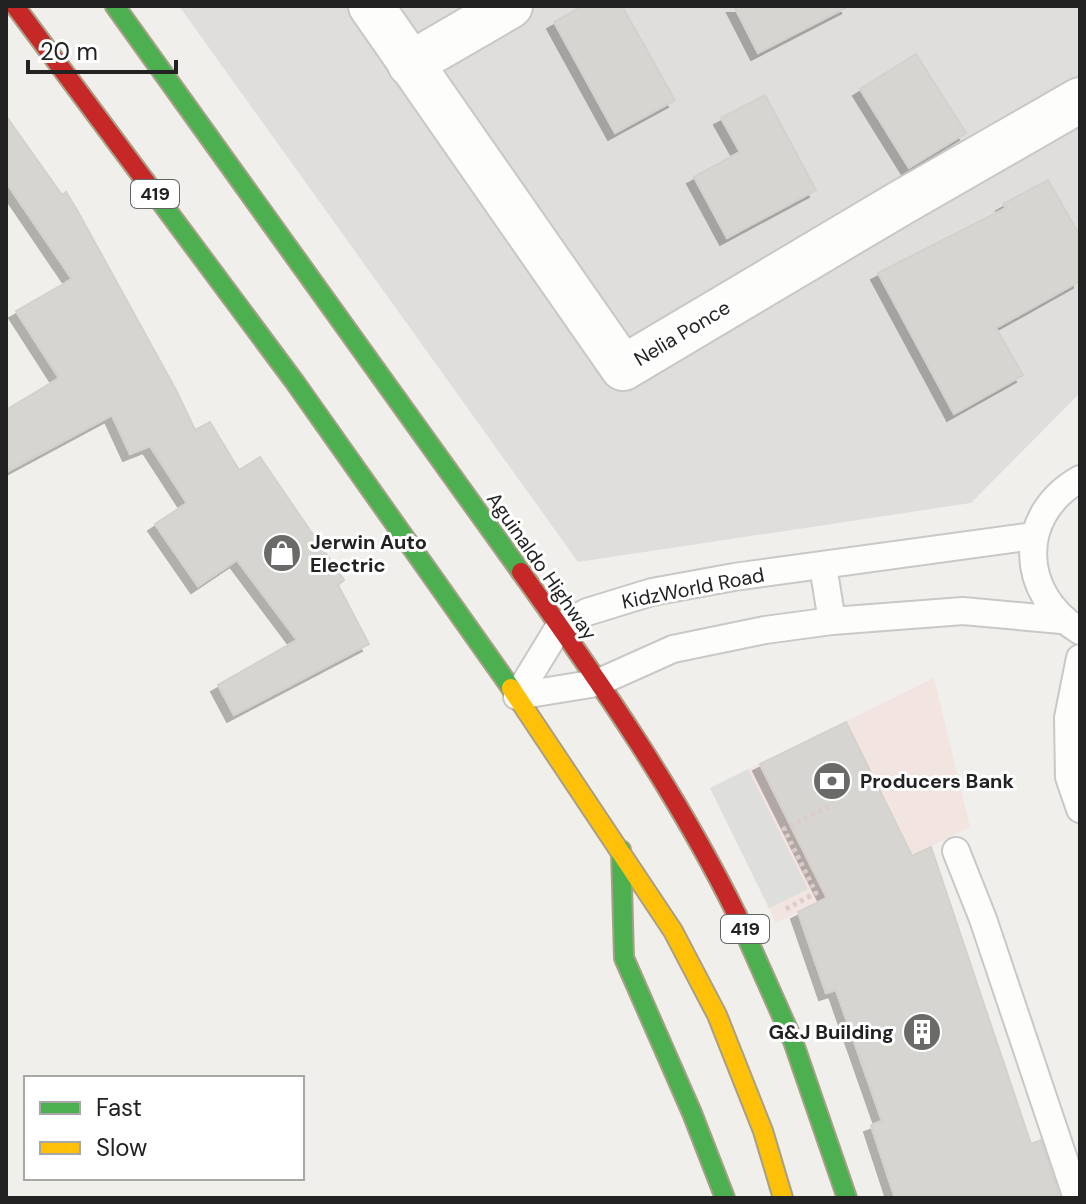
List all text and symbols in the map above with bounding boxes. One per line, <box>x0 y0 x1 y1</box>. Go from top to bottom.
scale bar <box>28 24 176 74</box>
text: 20 m <box>40 36 98 67</box>
road number: 419 <box>131 180 179 208</box>
street label: Nelia Ponce <box>629 294 735 372</box>
street label: Aguinaldo Highway <box>481 487 603 645</box>
place label: Jerwin Auto Electric <box>310 529 427 578</box>
shop icon: Jerwin Auto Electric <box>261 532 303 574</box>
street label: KidzWorld Road <box>620 561 766 615</box>
bank icon: Producers Bank <box>811 760 853 802</box>
place label: Producers Bank <box>860 768 1014 794</box>
road number: 419 <box>721 915 769 943</box>
building icon: G&J Building <box>901 1011 943 1053</box>
place label: G&J Building <box>769 1019 894 1045</box>
legend <box>24 1076 304 1180</box>
text: Fast <box>96 1092 142 1123</box>
text: Slow <box>96 1132 147 1163</box>

